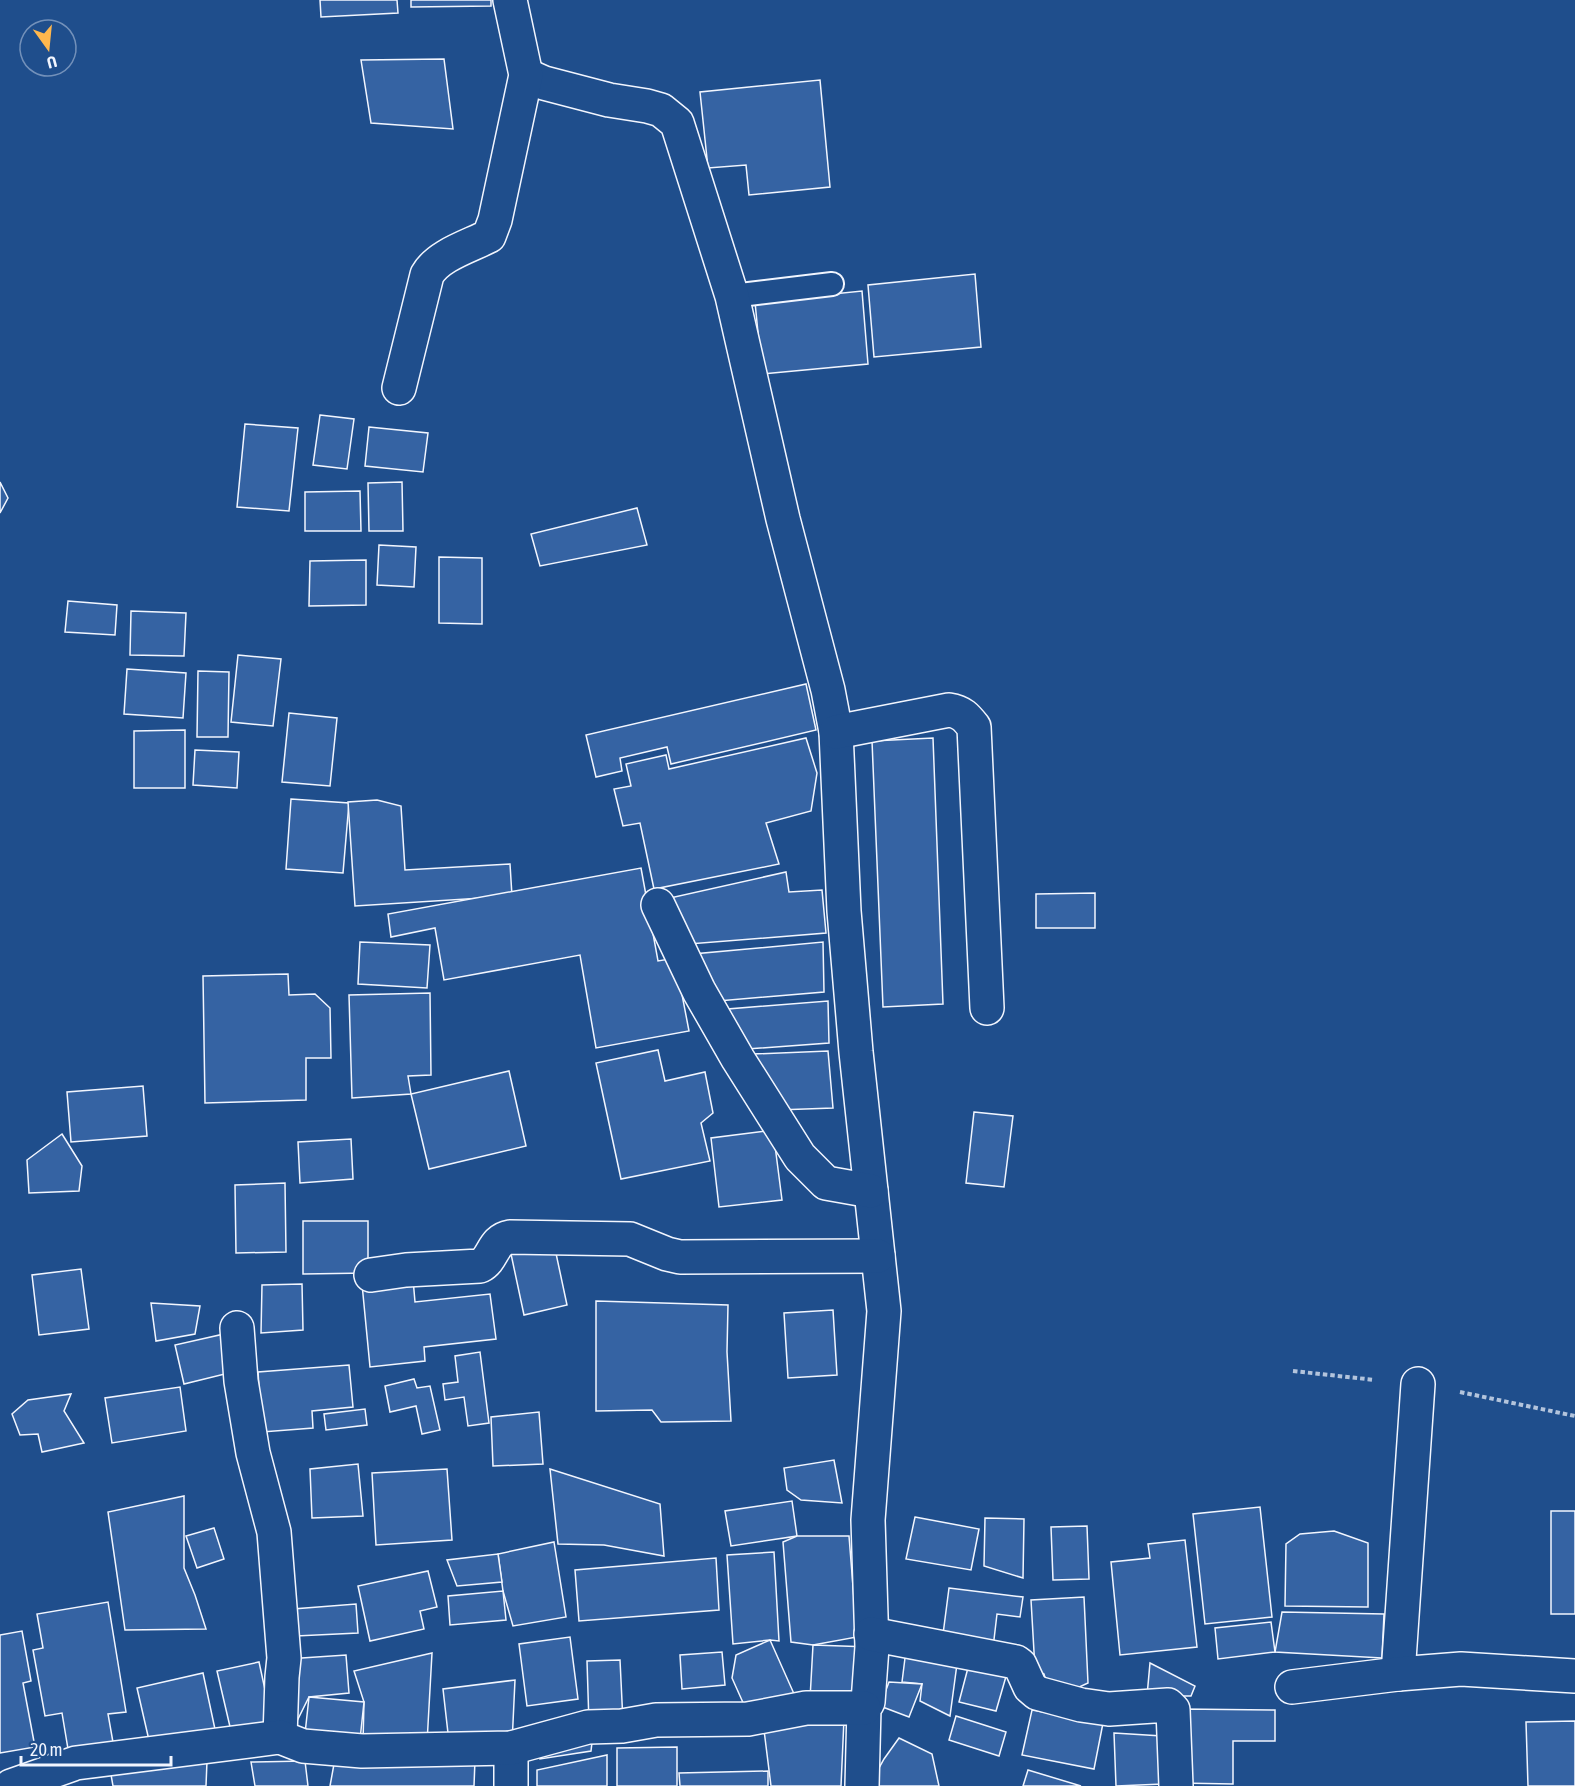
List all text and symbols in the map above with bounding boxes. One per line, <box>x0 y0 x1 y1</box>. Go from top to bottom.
north arrow <box>18 18 78 78</box>
text: U <box>45 53 59 72</box>
scale bar <box>21 1729 171 1767</box>
text: 20 m <box>30 1739 62 1760</box>

